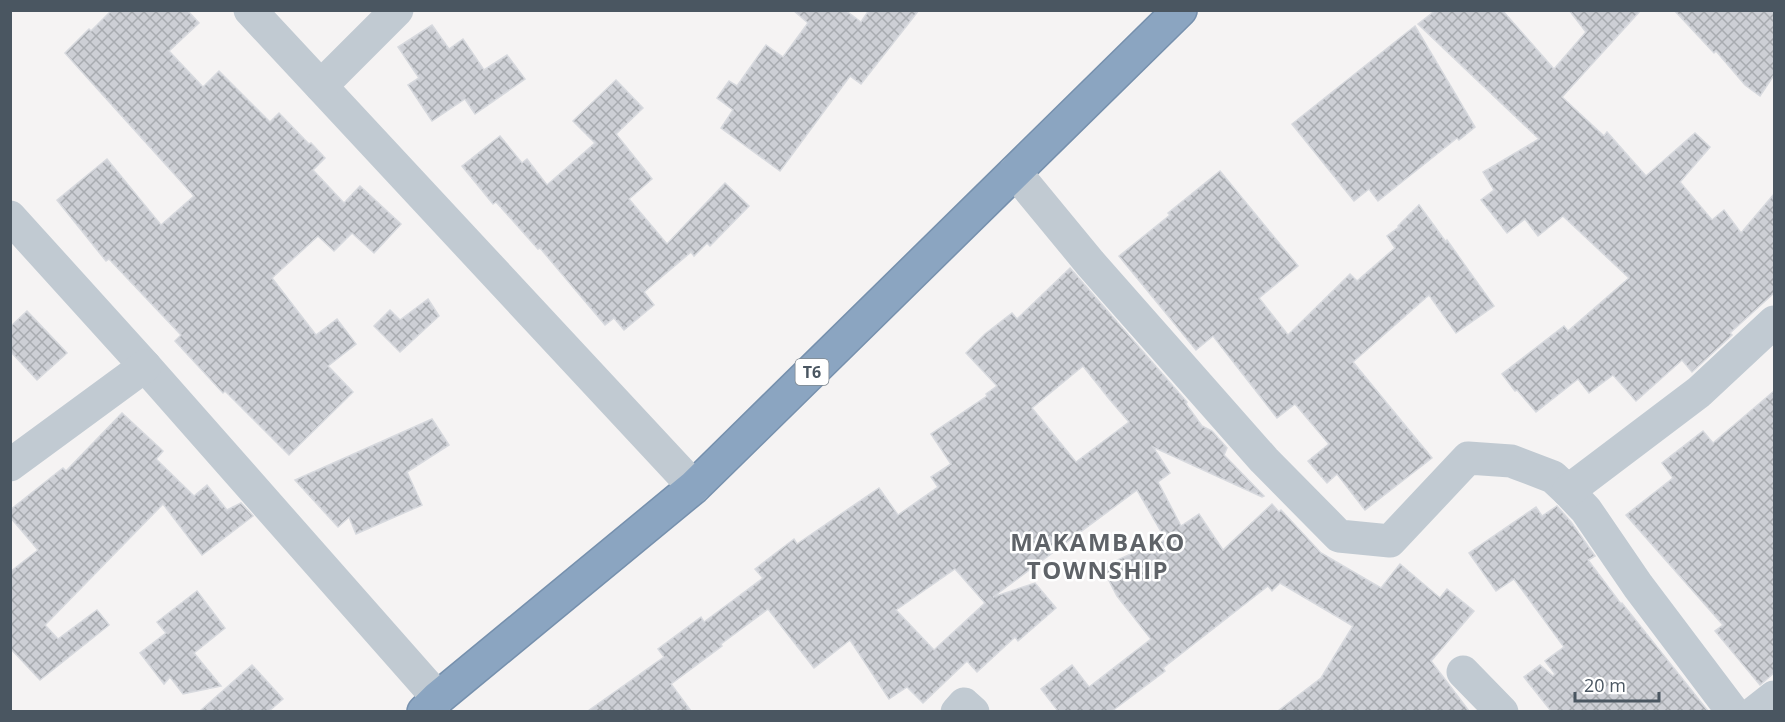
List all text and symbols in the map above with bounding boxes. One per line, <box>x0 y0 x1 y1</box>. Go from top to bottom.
road number: T6 <box>796 359 828 385</box>
district label: MAKAMBAKO TOWNSHIP <box>1010 525 1186 586</box>
scale bar <box>1575 665 1659 703</box>
text: 20 m <box>1584 673 1626 697</box>

